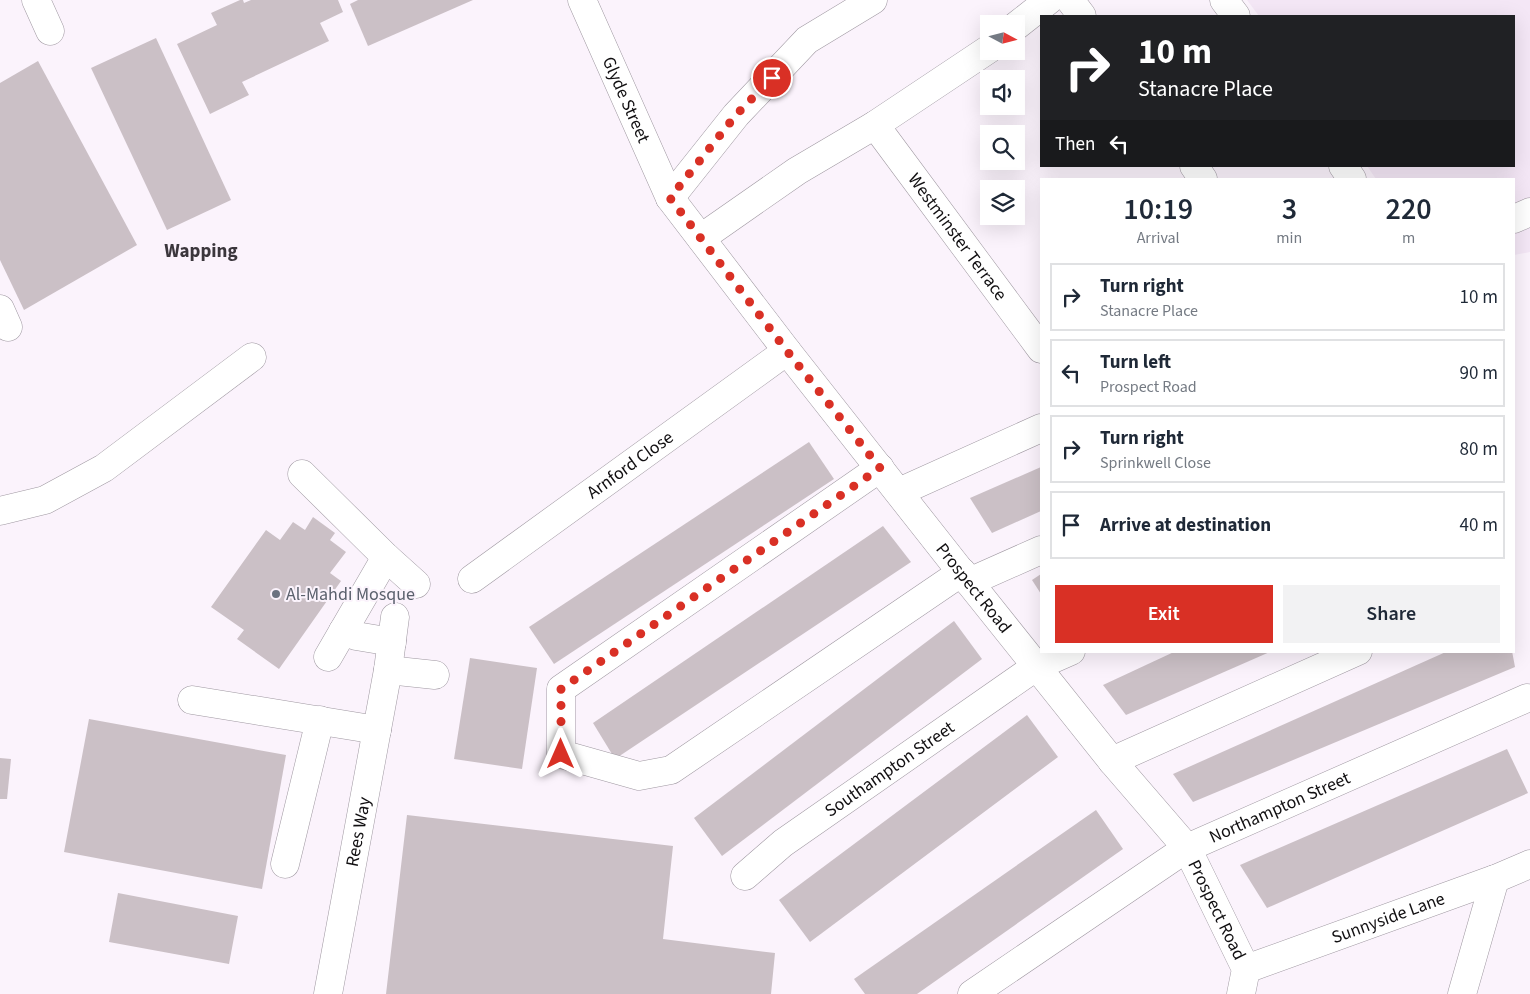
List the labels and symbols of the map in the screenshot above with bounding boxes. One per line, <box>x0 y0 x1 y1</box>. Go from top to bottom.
north arrow <box>980 15 1025 60</box>
street label: Glyde Street <box>596 53 656 147</box>
pin <box>751 57 793 99</box>
street label: Westminster Terrace <box>902 168 1013 306</box>
district label: Wapping <box>164 238 238 265</box>
street label: Arnford Close <box>582 425 679 505</box>
street label: Prospect Road <box>930 538 1017 639</box>
place label: Al‐Mahdi Mosque <box>286 582 415 607</box>
marker: Al‐Mahdi Mosque <box>270 588 282 600</box>
street label: Southampton Street <box>820 715 960 823</box>
position arrow <box>534 727 586 779</box>
street label: Northampton Street <box>1205 766 1354 850</box>
street label: Rees Way <box>340 794 377 869</box>
street label: Prospect Road <box>1182 856 1252 964</box>
street label: Sunnyside Lane <box>1328 886 1448 950</box>

